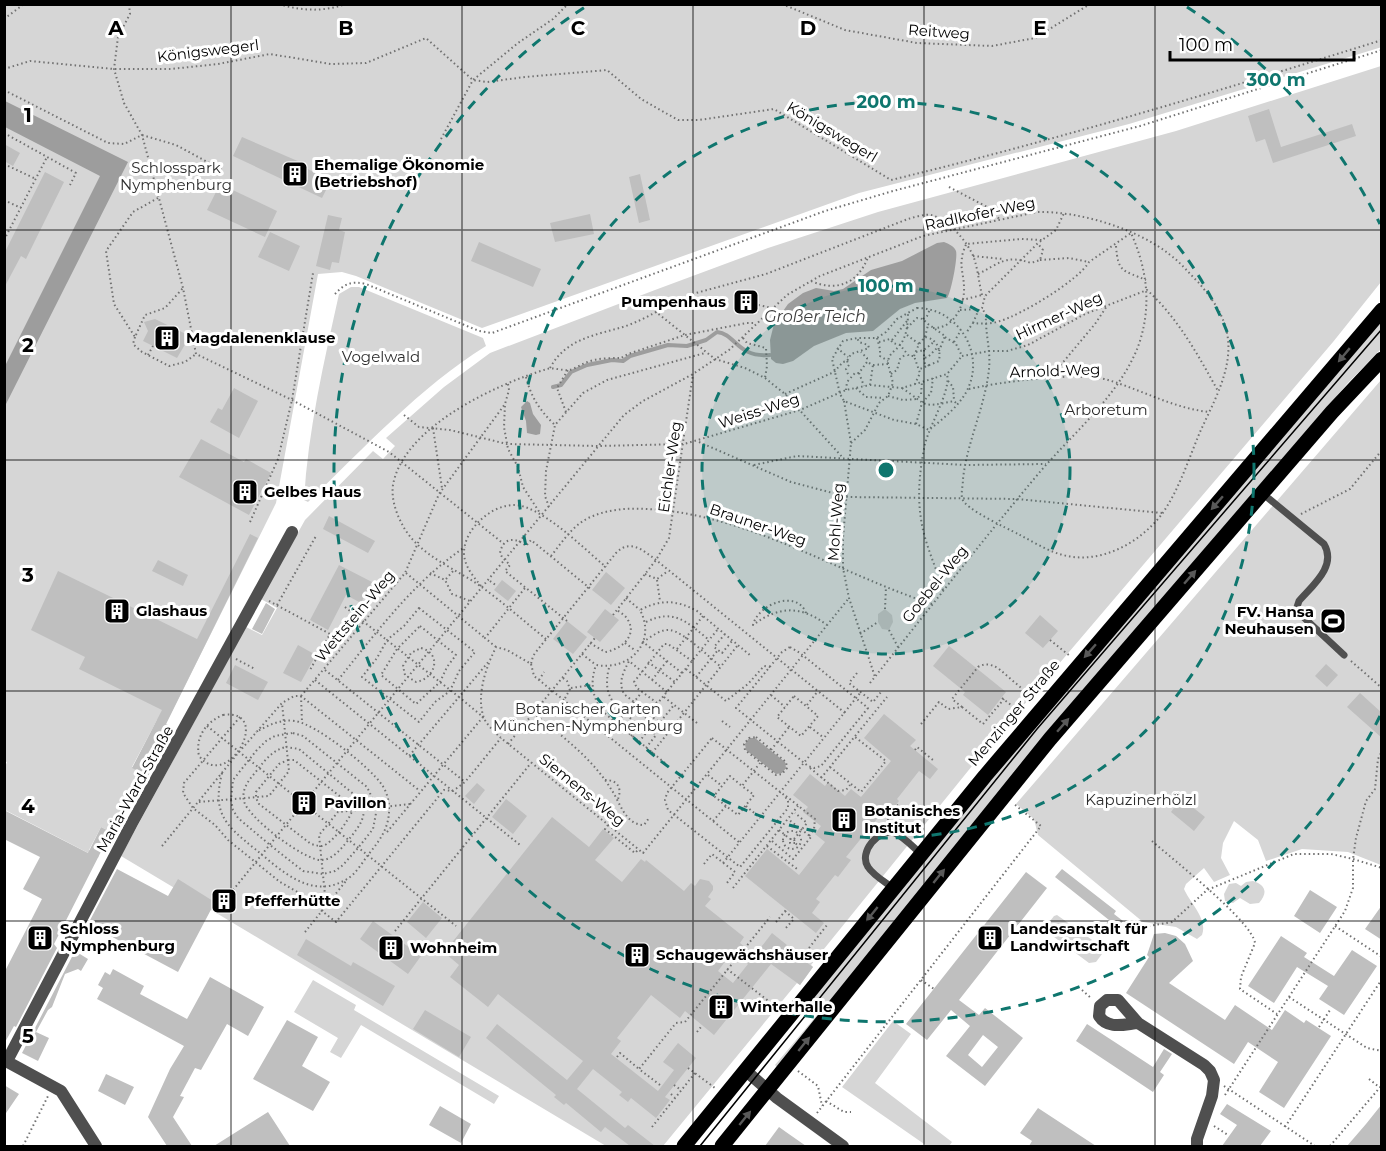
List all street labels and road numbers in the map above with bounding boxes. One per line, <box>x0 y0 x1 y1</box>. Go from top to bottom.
street label: Reitweg <box>907 20 971 43</box>
street label: Königswegerl <box>156 35 260 66</box>
street label: Königswegerl <box>783 97 881 166</box>
street label: Radlkofer-Weg <box>923 193 1037 234</box>
street label: Hirmer-Weg <box>1012 287 1105 344</box>
street label: Arnold-Weg <box>1009 359 1101 382</box>
street label: Weiss-Weg <box>716 388 802 433</box>
street label: Eichler-Weg <box>654 420 685 514</box>
street label: Mohl-Weg <box>823 482 848 562</box>
street label: Brauner-Weg <box>707 499 809 550</box>
street label: Goebel-Weg <box>898 541 972 626</box>
street label: Wettstein-Weg <box>311 566 398 665</box>
street label: Menzinger Straße <box>963 656 1064 770</box>
street label: Maria-Ward-Straße <box>92 722 177 856</box>
street label: Siemens-Weg <box>535 749 629 830</box>

